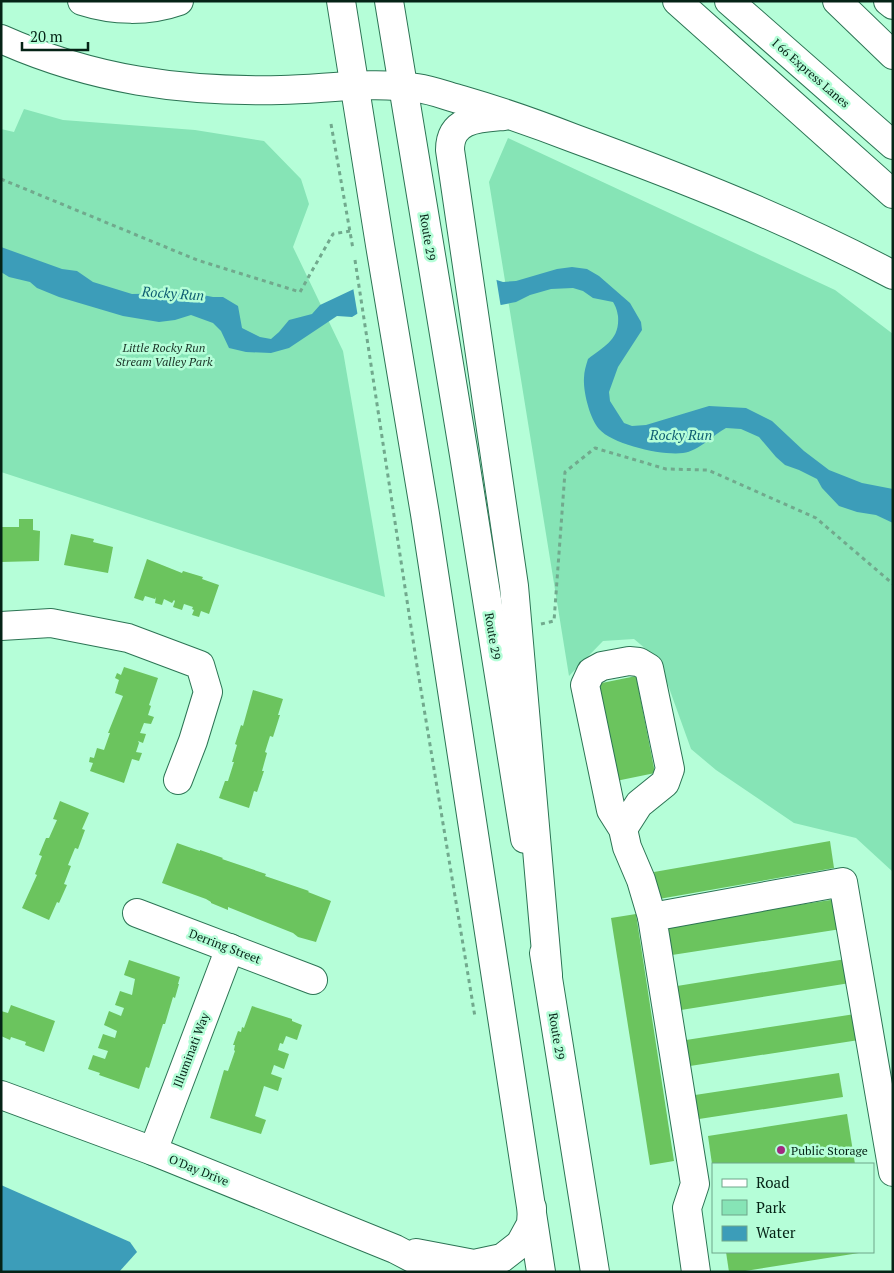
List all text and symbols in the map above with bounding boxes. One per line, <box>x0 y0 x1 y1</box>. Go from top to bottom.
scale bar <box>22 20 89 52</box>
text: 20 m <box>30 26 63 46</box>
street label: I 66 Express Lanes <box>769 35 853 111</box>
street label: Route 29 <box>417 213 439 261</box>
water label: Rocky Run <box>140 281 205 305</box>
park label: Little Rocky Run Stream Valley Park <box>115 340 213 369</box>
water label: Rocky Run <box>649 425 712 444</box>
street label: Route 29 <box>482 612 504 660</box>
street label: Derring Street <box>187 925 264 967</box>
street label: Illuminati Way <box>170 1010 212 1090</box>
street label: Route 29 <box>546 1012 568 1060</box>
place label: Public Storage <box>791 1143 868 1158</box>
marker: Public Storage <box>775 1144 787 1156</box>
street label: O'Day Drive <box>167 1151 231 1189</box>
legend <box>712 1163 874 1253</box>
text: Road <box>756 1172 789 1192</box>
text: Park <box>756 1197 786 1217</box>
text: Water <box>756 1222 796 1242</box>

